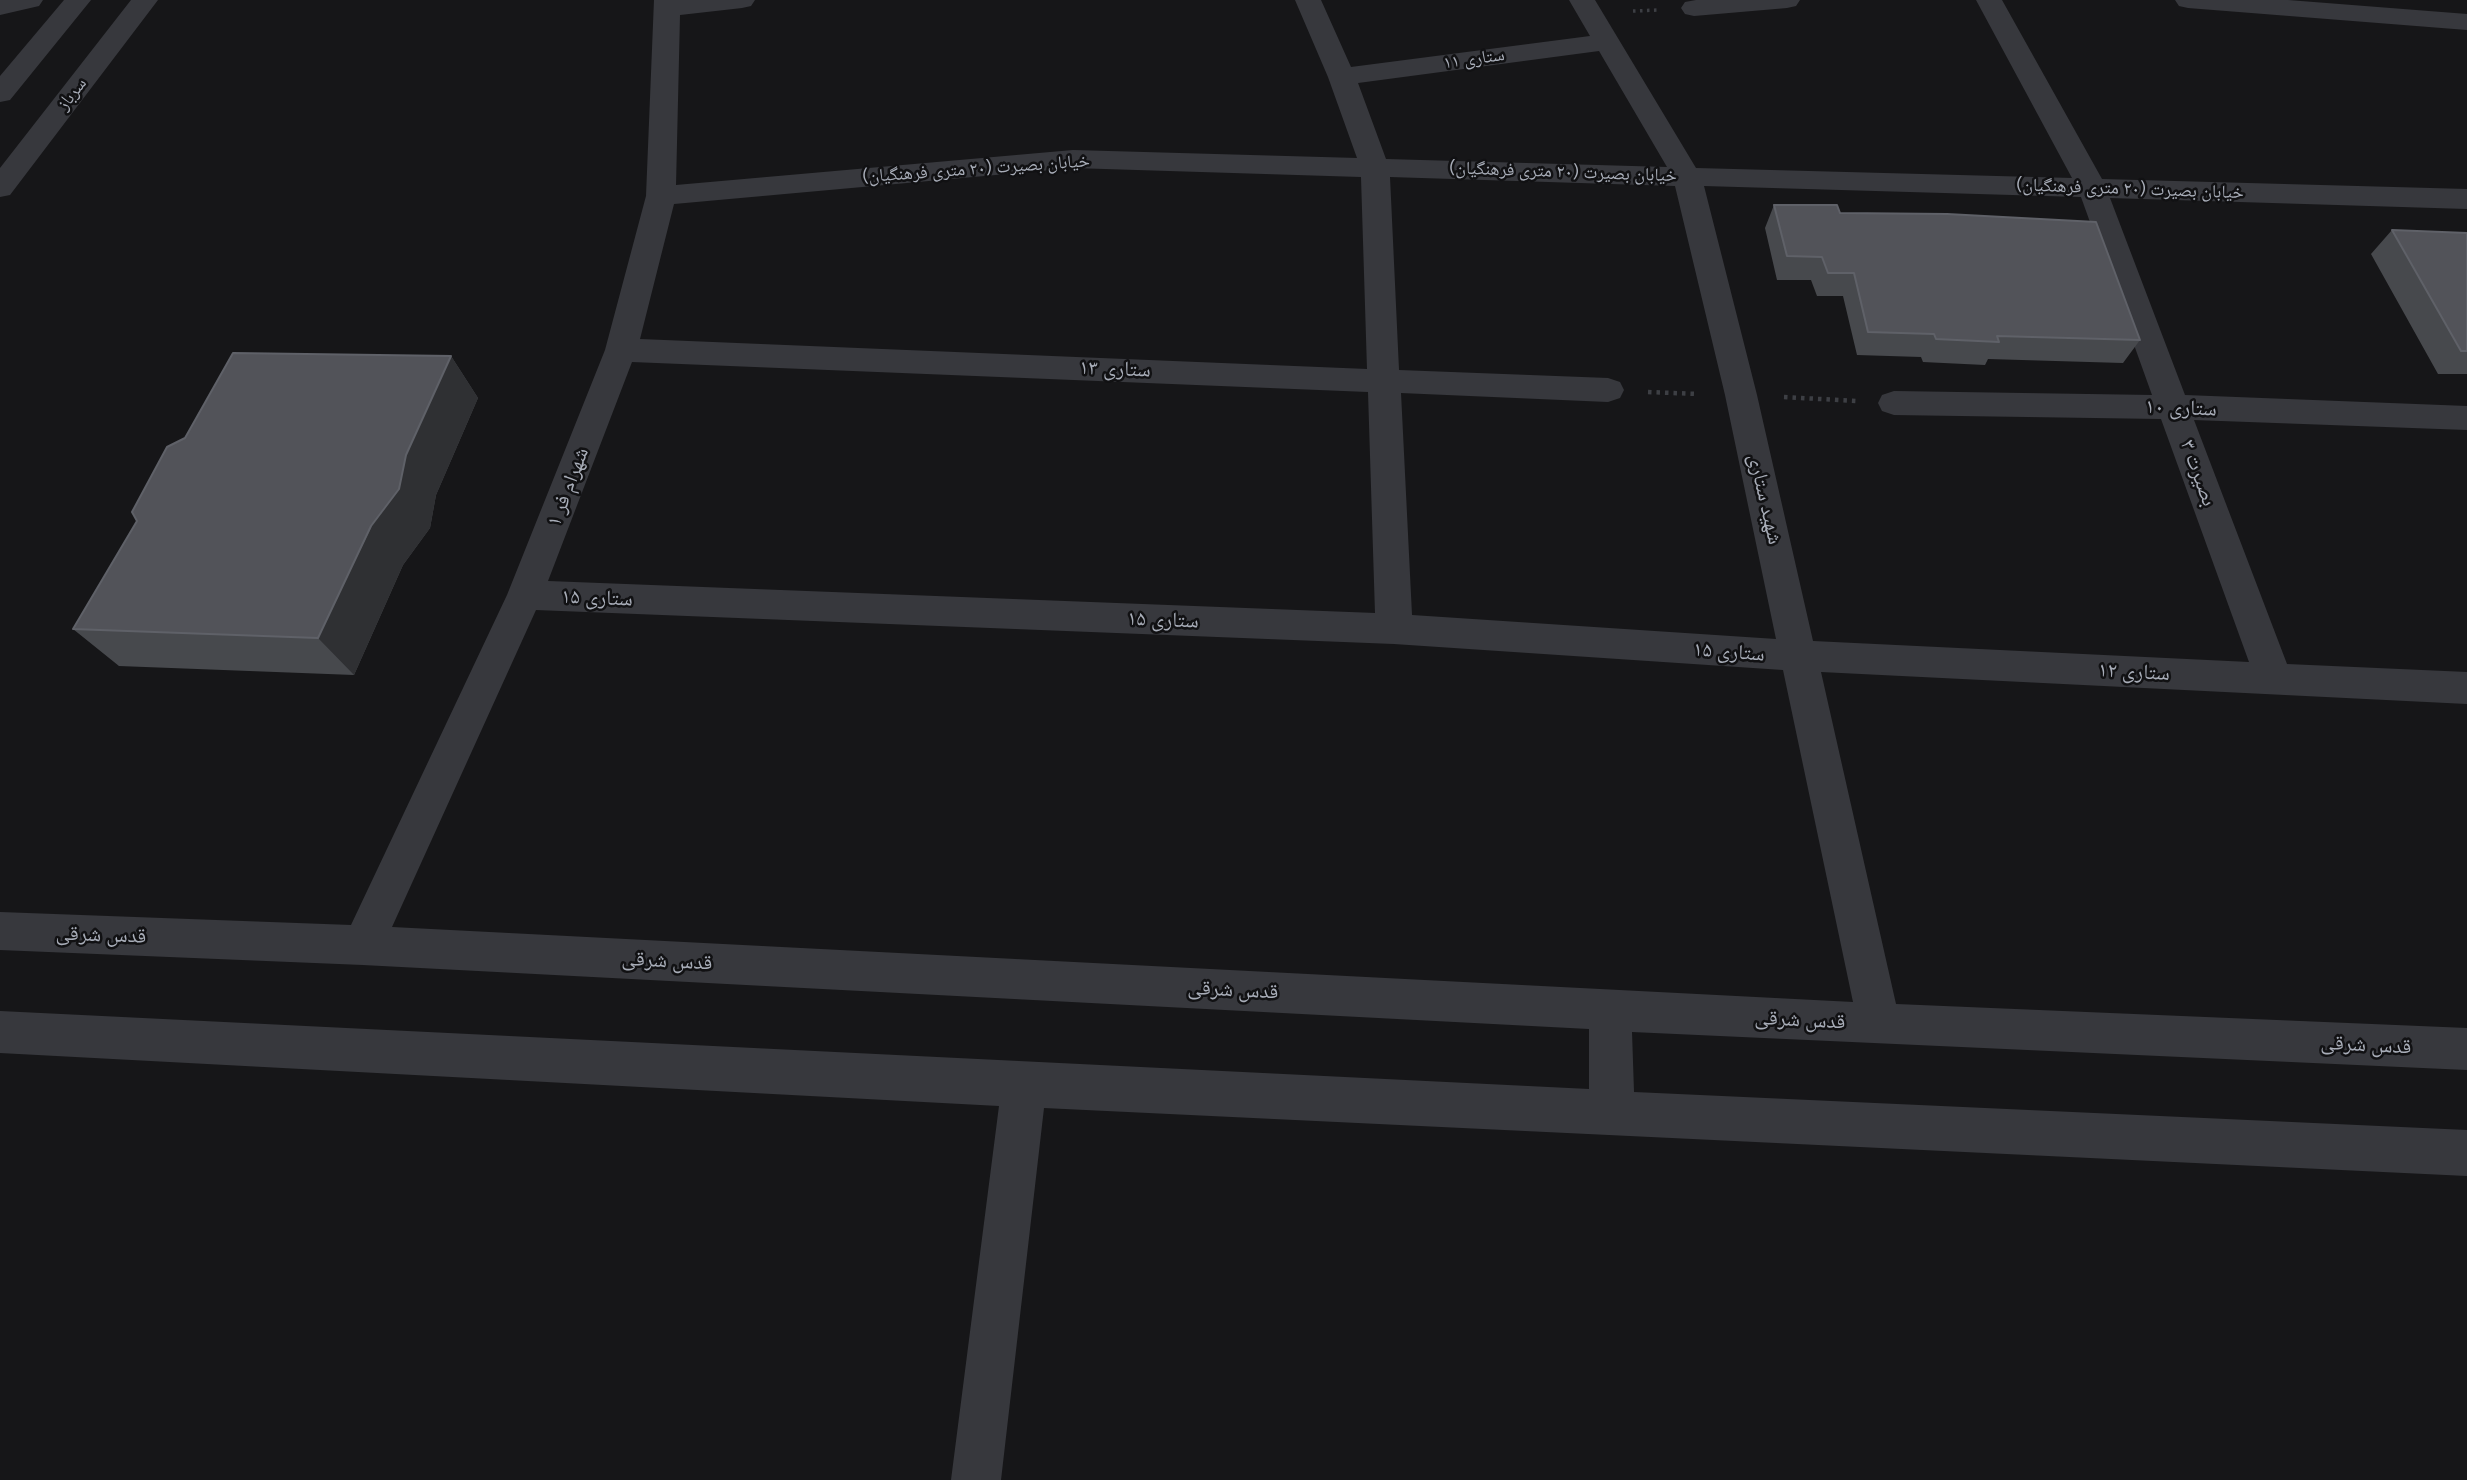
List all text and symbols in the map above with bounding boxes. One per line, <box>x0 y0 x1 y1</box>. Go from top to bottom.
street label: ستاری ۱۱ <box>1442 44 1506 74</box>
street label: سرباز <box>53 73 91 115</box>
street label: خیابان بصیرت (۲۰ متری فرهنگیان) <box>862 150 1090 188</box>
street label: خیابان بصیرت (۲۰ متری فرهنگیان) <box>1449 157 1677 187</box>
street label: خیابان بصیرت (۲۰ متری فرهنگیان) <box>2016 174 2244 204</box>
street label: ستاری ۱۳ <box>1079 355 1151 383</box>
street label: ستاری ۱۰ <box>2145 394 2217 422</box>
street label: بصیرت ۳ <box>2174 436 2222 510</box>
street label: شهرام فر ۱ <box>541 444 595 530</box>
street label: شهید ستاری <box>1742 451 1788 547</box>
street label: ستاری ۱۵ <box>561 584 633 612</box>
street label: ستاری ۱۵ <box>1127 606 1199 634</box>
street label: ستاری ۱۵ <box>1692 637 1766 667</box>
street label: ستاری ۱۲ <box>2097 658 2171 686</box>
street label: قدس شرقی <box>55 921 147 949</box>
street label: قدس شرقی <box>621 946 713 976</box>
street label: قدس شرقی <box>1187 975 1279 1005</box>
street label: قدس شرقی <box>1754 1005 1846 1035</box>
street label: قدس شرقی <box>2320 1030 2412 1060</box>

